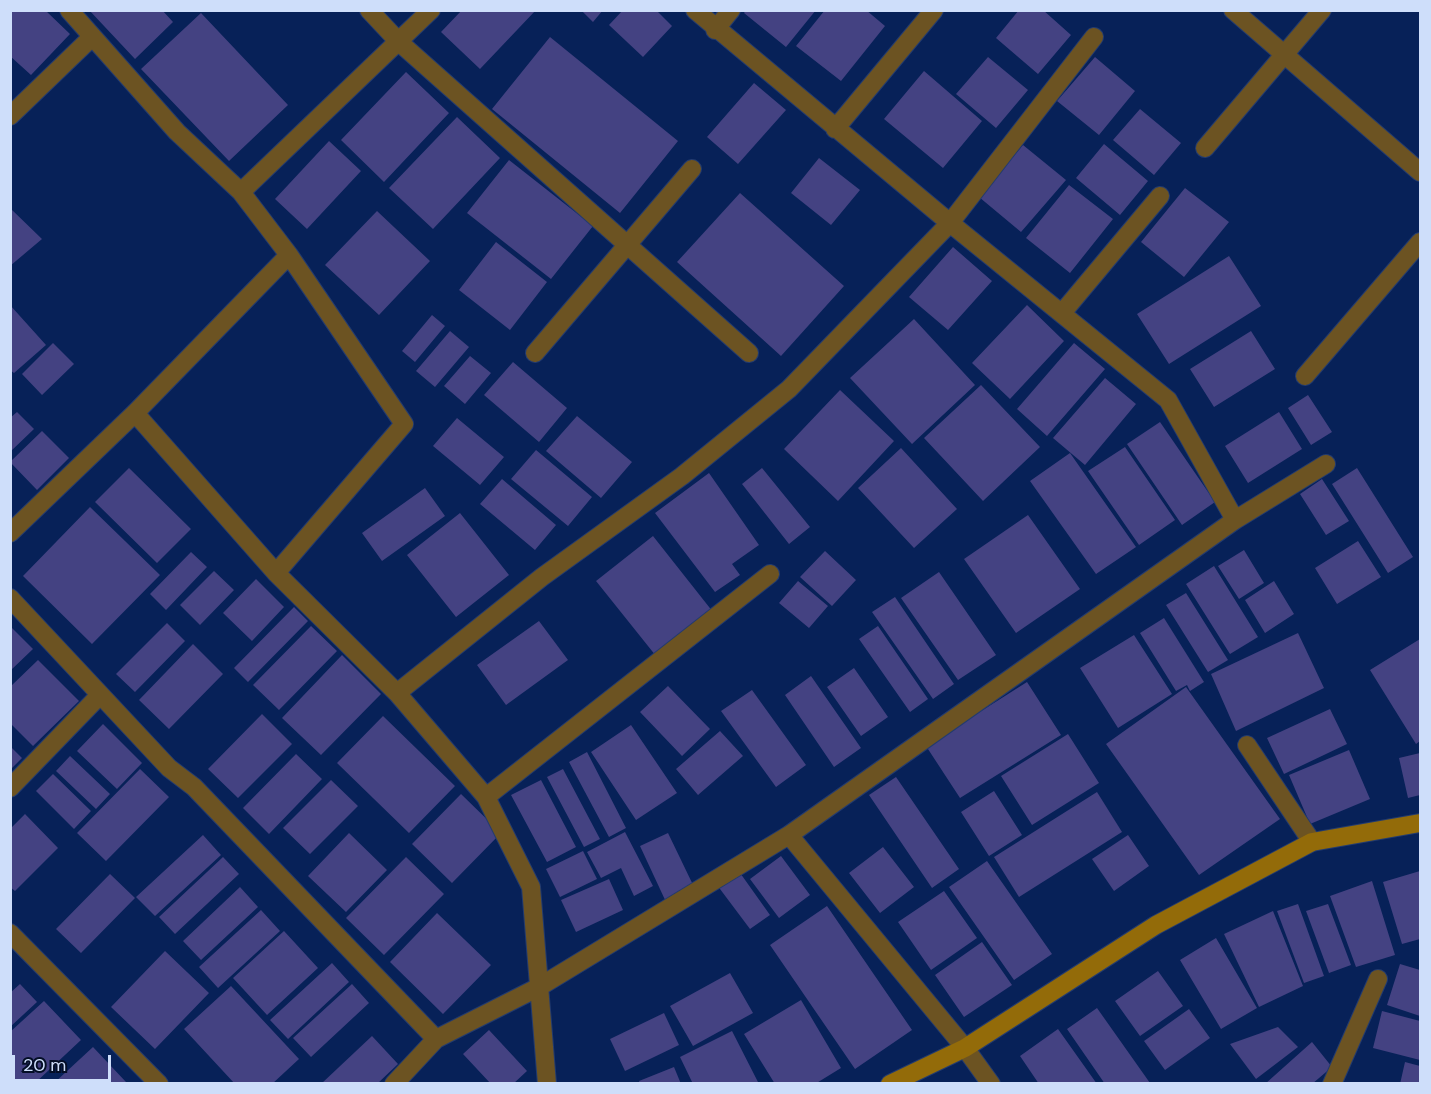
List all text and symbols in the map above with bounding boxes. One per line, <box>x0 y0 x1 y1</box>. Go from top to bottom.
scale bar <box>15 1043 114 1081</box>
text: 20 m <box>23 1053 66 1077</box>

